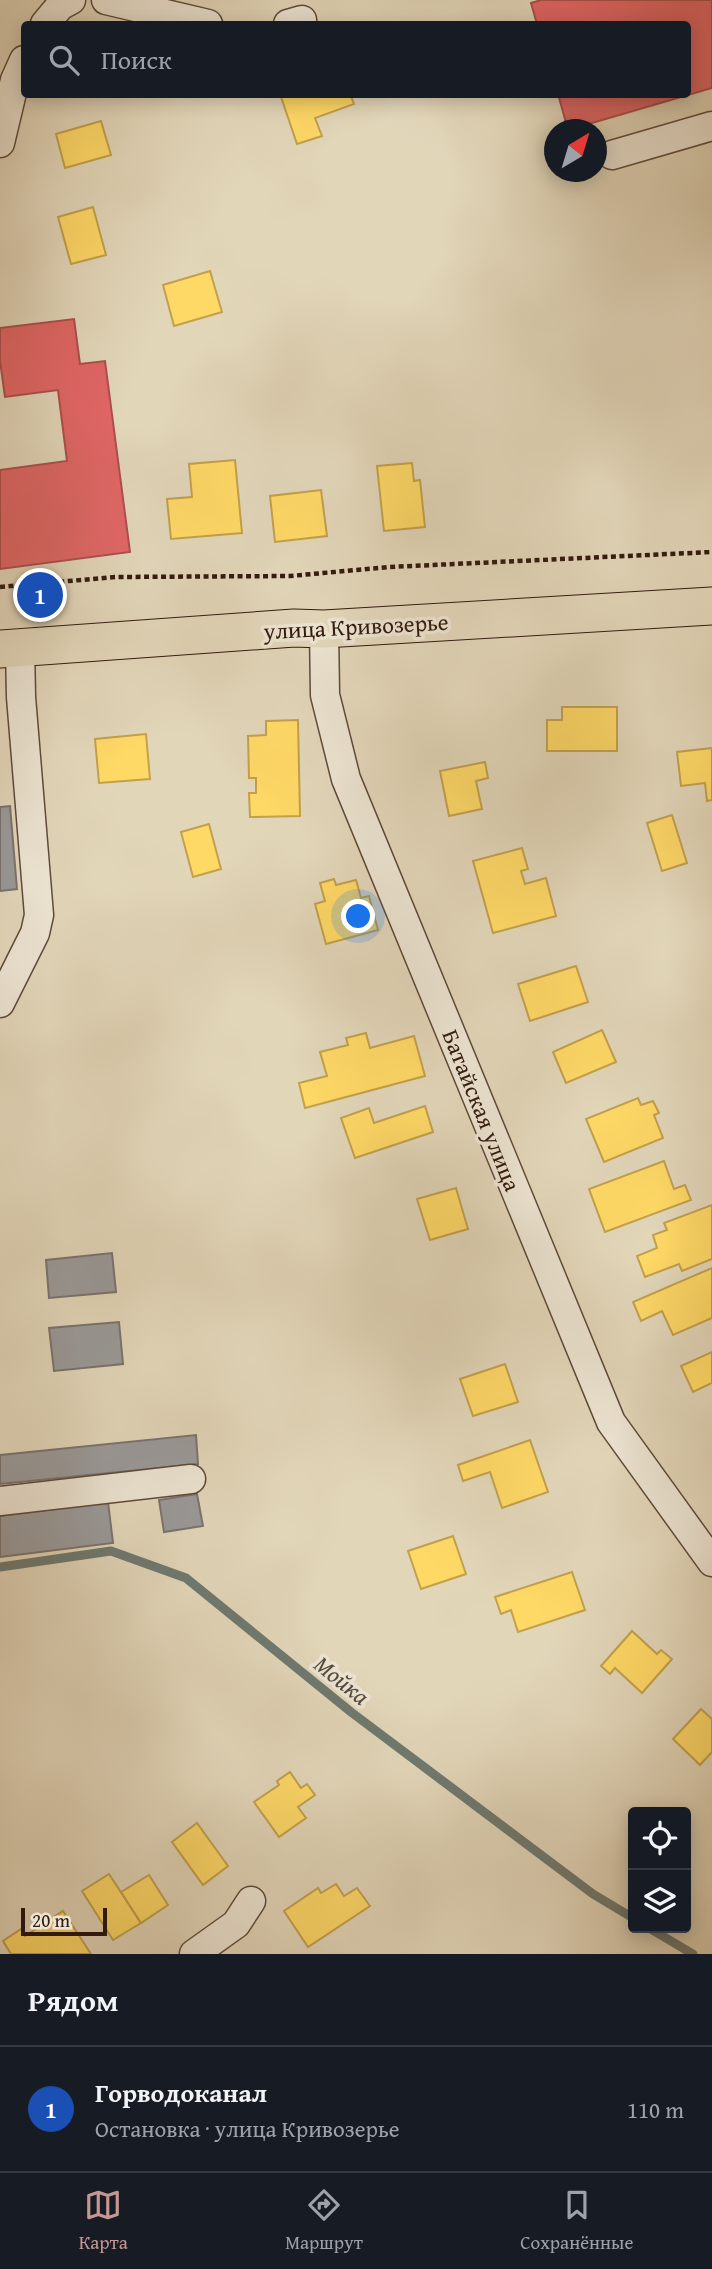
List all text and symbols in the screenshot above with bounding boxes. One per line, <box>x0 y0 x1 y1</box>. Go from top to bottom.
search box <box>21 21 691 98</box>
text: Поиск <box>101 40 172 79</box>
icon: search <box>45 41 83 79</box>
north arrow <box>544 119 607 182</box>
pin: 1 <box>17 569 63 621</box>
street label: улица Кривозерье <box>262 605 449 647</box>
your location <box>341 899 375 933</box>
street label: Батайская улица <box>435 1024 529 1196</box>
water label: Мойка <box>307 1647 377 1713</box>
map controls <box>628 1807 691 1933</box>
button: locate <box>628 1807 691 1870</box>
button: layers <box>628 1870 691 1933</box>
scale bar <box>21 1905 107 1937</box>
text: 20 m <box>32 1906 70 1934</box>
text: Рядом <box>28 1978 119 2022</box>
text: Горводоканал <box>95 2073 267 2112</box>
text: 1 <box>45 2093 57 2126</box>
text: 110 m <box>627 2093 684 2126</box>
text: Остановка · улица Кривозерье <box>95 2112 400 2145</box>
tab: Карта <box>79 2186 128 2256</box>
tab: Маршрут <box>285 2186 363 2256</box>
tab: Сохранённые <box>520 2186 633 2256</box>

